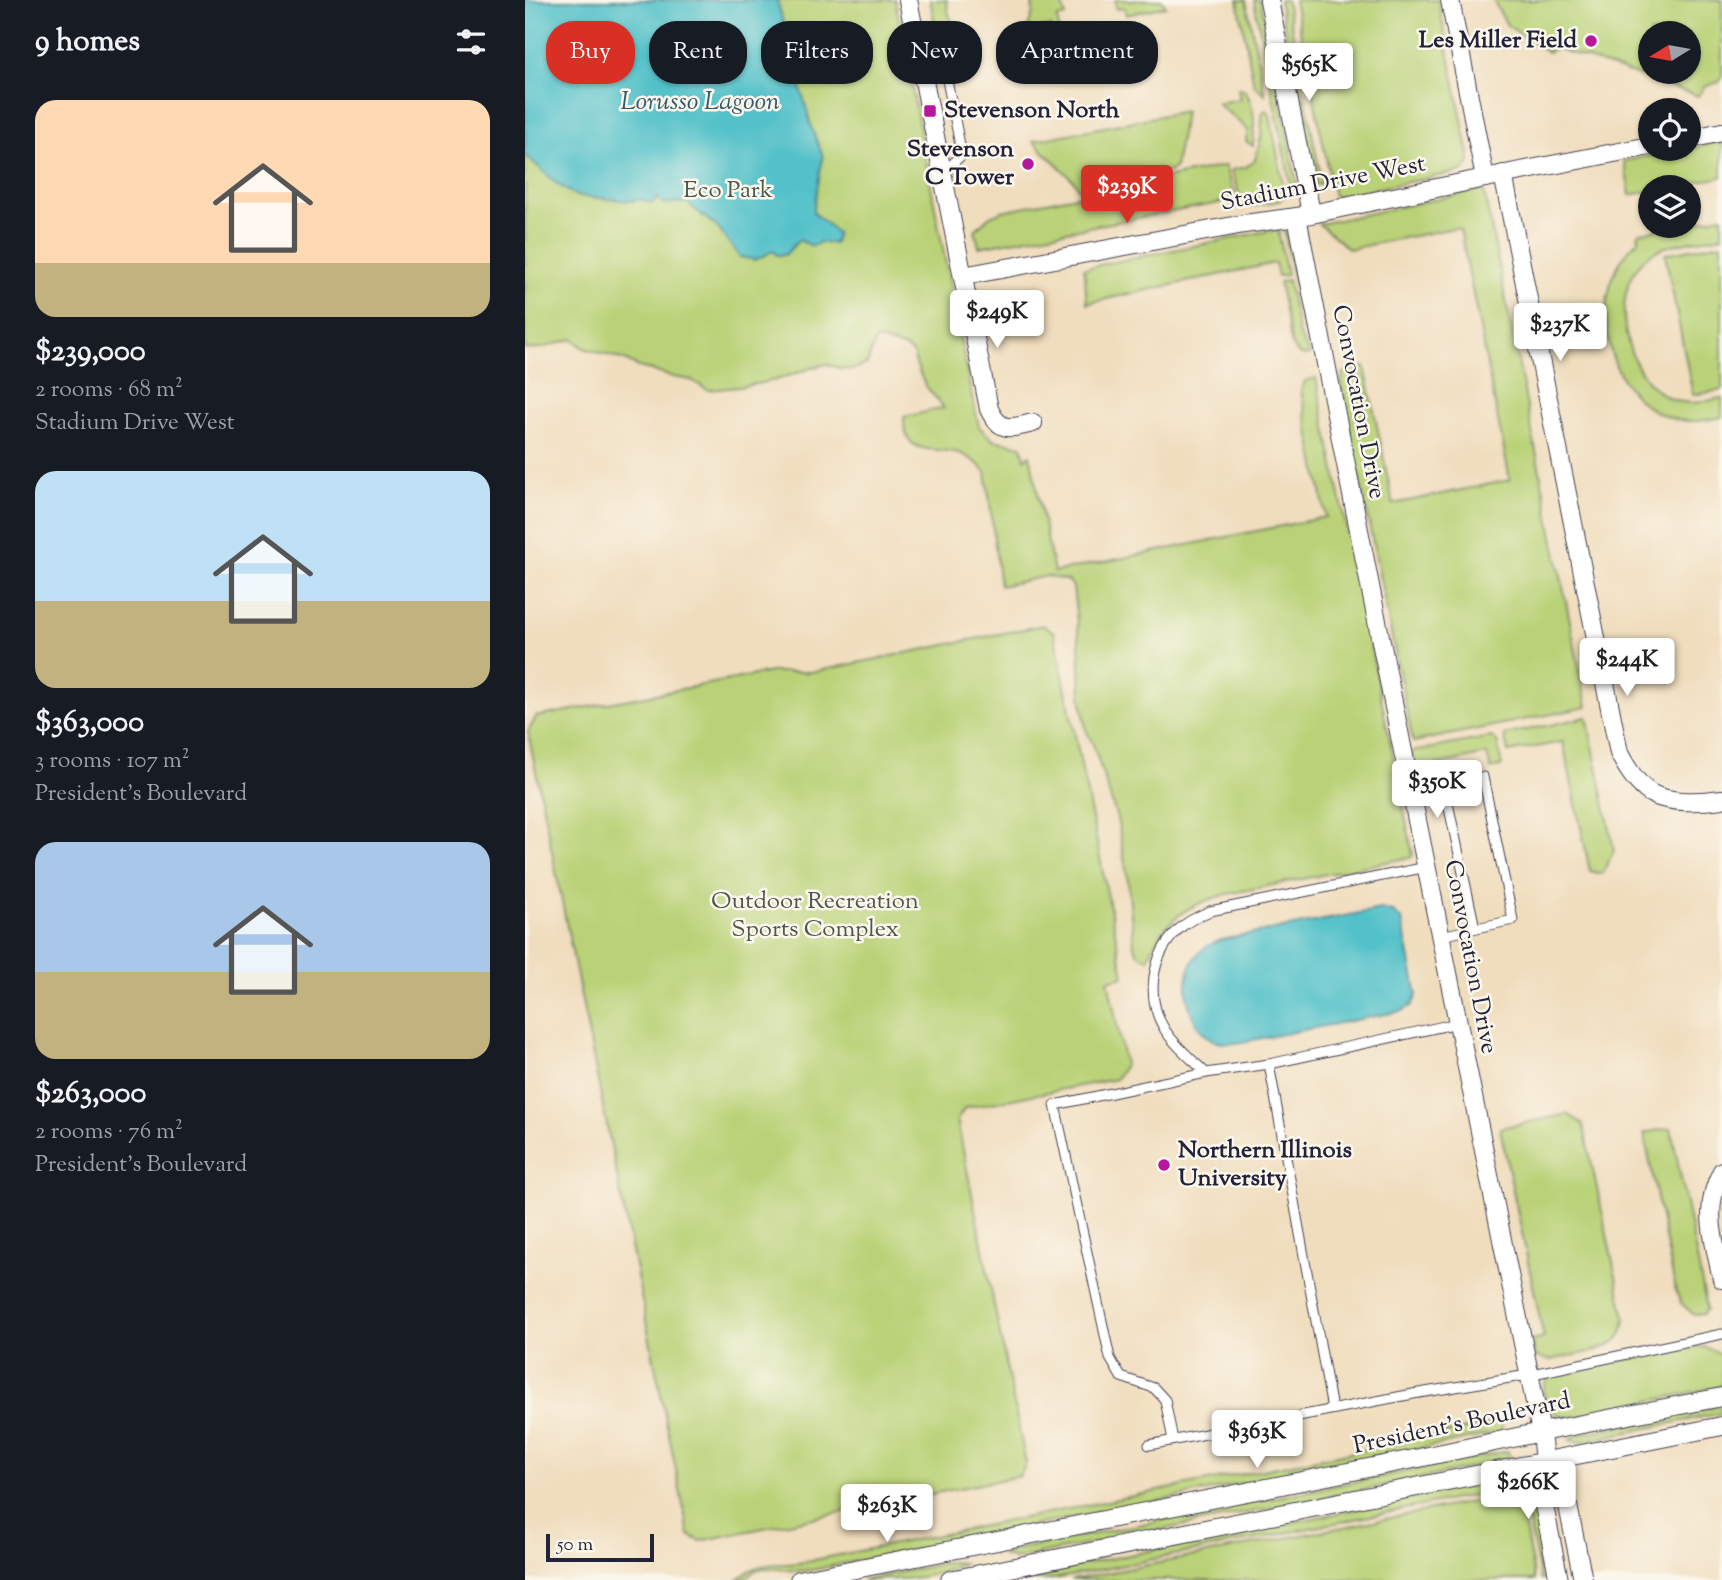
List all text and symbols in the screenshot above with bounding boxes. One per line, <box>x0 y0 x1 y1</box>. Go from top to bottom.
text: 9 homes <box>35 21 140 64</box>
chip: Buy <box>546 21 635 84</box>
chip: Rent <box>649 21 747 84</box>
chip: Filters <box>761 21 873 84</box>
chip: New <box>887 21 982 84</box>
chip: Apartment <box>996 21 1158 84</box>
north arrow <box>1638 21 1701 84</box>
map controls <box>1638 21 1701 238</box>
icon: filters <box>452 23 490 61</box>
place label: Les Miller Field <box>1419 24 1577 58</box>
marker: Les Miller Field <box>1583 33 1599 49</box>
pin: $565K <box>1260 43 1358 103</box>
text: $565K <box>1281 49 1337 82</box>
water label: Lorusso Lagoon <box>620 84 780 121</box>
place label: Stevenson North <box>944 94 1121 128</box>
button: locate <box>1638 98 1701 161</box>
marker: Stevenson North <box>922 103 938 119</box>
place label: Stevenson C Tower <box>907 133 1015 195</box>
icon: home <box>200 145 326 271</box>
street label: Stadium Drive West <box>1218 147 1428 221</box>
marker: Stevenson C Tower <box>1020 156 1036 172</box>
pin: $239K <box>1078 166 1176 225</box>
text: $239K <box>1097 171 1157 204</box>
park label: Eco Park <box>683 174 773 208</box>
button: layers <box>1638 175 1701 238</box>
pin: $249K <box>948 290 1046 350</box>
text: $249K <box>966 296 1028 329</box>
street label: Convocation Drive <box>1323 302 1393 502</box>
pin: $237K <box>1511 304 1609 363</box>
text: $237K <box>1530 309 1590 342</box>
text: $239,000 <box>35 331 146 374</box>
text: 2 rooms · 68 m² <box>35 374 183 407</box>
text: Stadium Drive West <box>35 407 235 440</box>
icon: home <box>200 516 326 642</box>
pin: $244K <box>1578 638 1676 698</box>
text: $244K <box>1596 644 1658 677</box>
text: $363,000 <box>35 702 144 745</box>
text: 3 rooms · 107 m² <box>35 745 190 778</box>
pin: $350K <box>1388 760 1486 820</box>
text: $350K <box>1408 766 1466 799</box>
text: President's Boulevard <box>35 778 247 811</box>
street label: Convocation Drive <box>1435 857 1505 1057</box>
park label: Outdoor Recreation Sports Complex <box>711 885 919 947</box>
icon: home <box>200 887 326 1013</box>
text: $263,000 <box>35 1073 146 1116</box>
text: 2 rooms · 76 m² <box>35 1116 183 1149</box>
place label: Northern Illinois University <box>1178 1134 1352 1196</box>
text: President's Boulevard <box>35 1149 247 1182</box>
marker: Northern Illinois University <box>1156 1157 1172 1173</box>
street label: President's Boulevard <box>1350 1384 1574 1464</box>
pin: $363K <box>1208 1410 1306 1470</box>
text: $363K <box>1228 1416 1286 1449</box>
pin: $266K <box>1479 1462 1577 1521</box>
text: $266K <box>1497 1467 1559 1500</box>
pin: $263K <box>838 1484 936 1544</box>
text: $263K <box>857 1490 917 1523</box>
scale bar <box>546 1531 655 1563</box>
text: 50 m <box>557 1532 593 1559</box>

